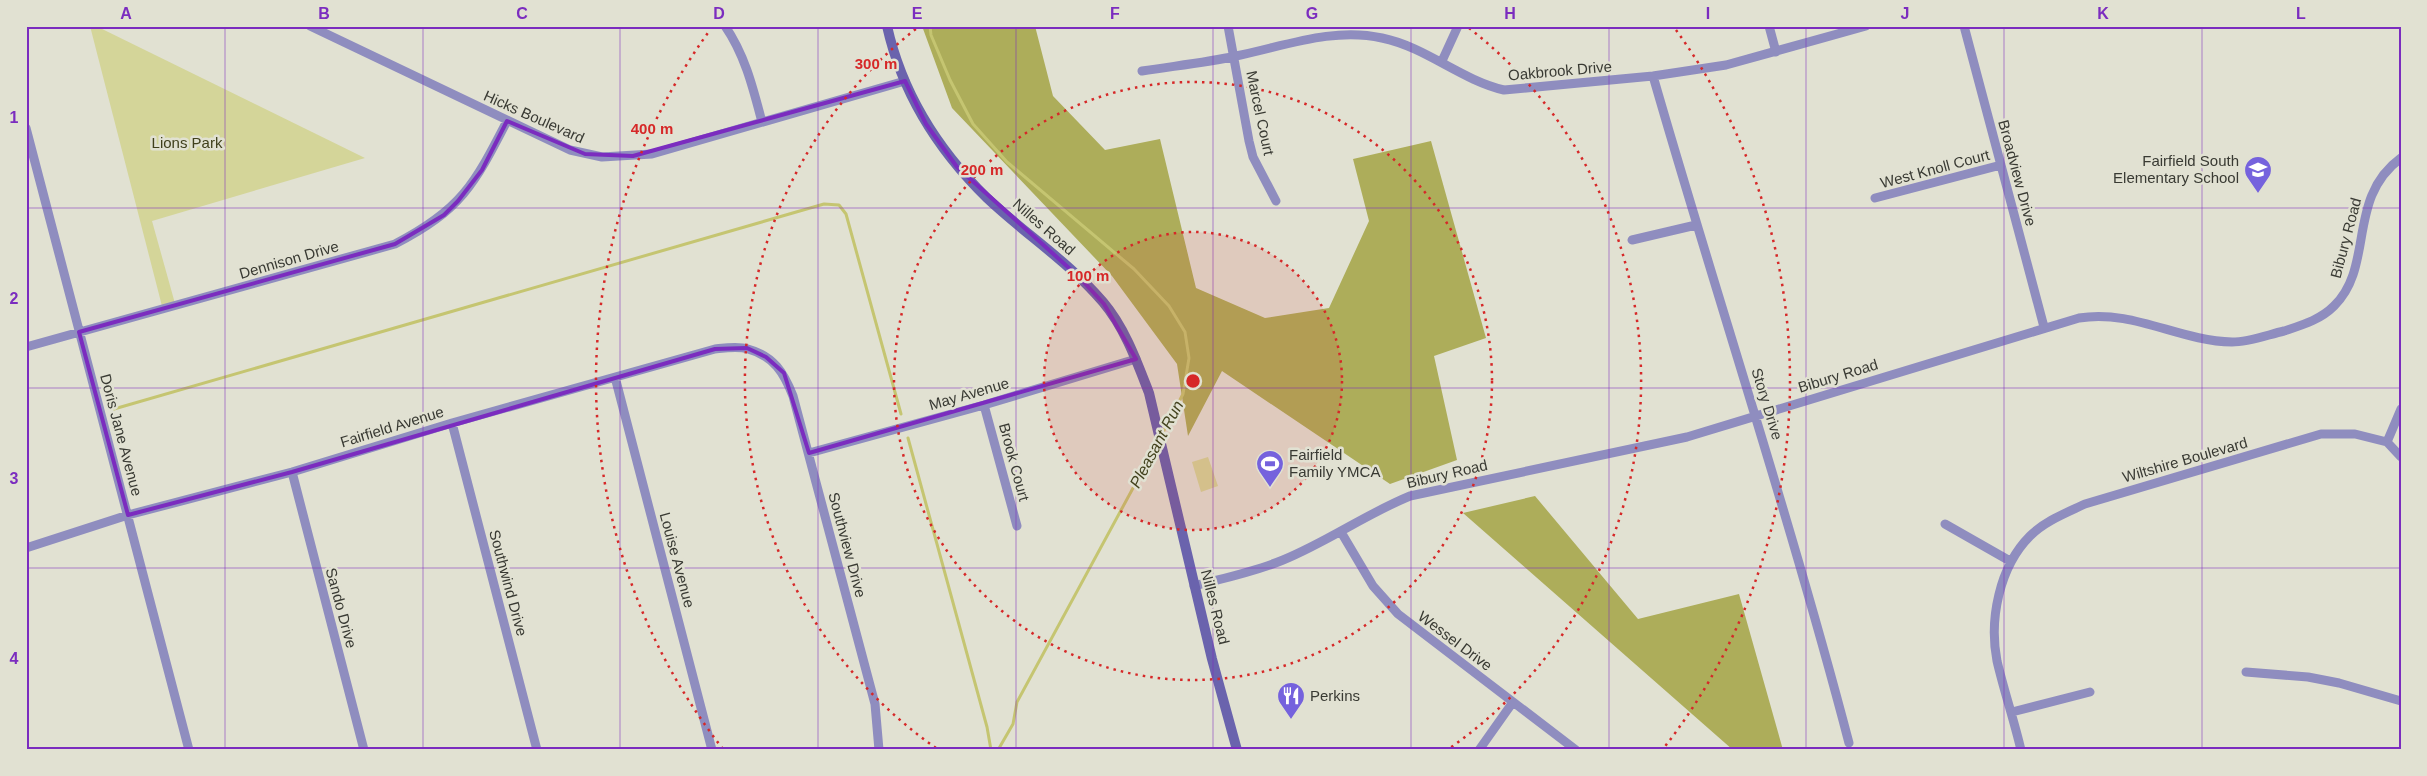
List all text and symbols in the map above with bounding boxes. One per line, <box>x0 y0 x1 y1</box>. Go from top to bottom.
text: A <box>120 5 132 22</box>
text: B <box>318 5 330 22</box>
text: C <box>516 5 528 22</box>
text: D <box>713 5 725 22</box>
text: E <box>912 5 923 22</box>
text: F <box>1110 5 1120 22</box>
text: G <box>1306 5 1318 22</box>
text: H <box>1504 5 1516 22</box>
text: I <box>1706 5 1710 22</box>
text: J <box>1901 5 1909 22</box>
text: K <box>2097 5 2109 22</box>
text: L <box>2296 5 2306 22</box>
text: 300 m <box>855 55 897 72</box>
street label: Oakbrook Drive <box>1507 57 1613 84</box>
street label: Marcel Court <box>1243 69 1278 157</box>
street label: Hicks Boulevard <box>481 87 587 146</box>
text: 1 <box>10 109 19 126</box>
street label: Broadview Drive <box>1995 118 2040 228</box>
text: 400 m <box>631 120 673 137</box>
park label: Lions Park <box>152 134 223 151</box>
street label: West Knoll Court <box>1878 146 1992 191</box>
place label: Fairfield South Elementary School <box>2113 152 2239 186</box>
school or university icon: Fairfield South Elementary School <box>2243 155 2273 194</box>
text: 200 m <box>961 161 1003 178</box>
street label: Nilles Road <box>1010 195 1079 258</box>
street label: Bibury Road <box>2327 196 2364 280</box>
street label: Dennison Drive <box>237 237 340 282</box>
text: 100 m <box>1067 267 1109 284</box>
text: 2 <box>10 290 19 307</box>
street label: Bibury Road <box>1796 355 1880 396</box>
street label: Story Drive <box>1749 366 1786 442</box>
street label: Doris Jane Avenue <box>97 372 146 498</box>
centre of rings <box>1184 372 1202 390</box>
street label: May Avenue <box>927 374 1011 413</box>
water label: Pleasant Run <box>1126 398 1187 491</box>
street label: Fairfield Avenue <box>338 403 446 450</box>
street label: Brook Court <box>996 421 1033 504</box>
street label: Wiltshire Boulevard <box>2120 434 2249 485</box>
place label: Fairfield Family YMCA <box>1289 446 1380 480</box>
sports icon: Fairfield Family YMCA <box>1255 449 1285 488</box>
street label: Bibury Road <box>1405 456 1489 491</box>
text: 3 <box>10 470 19 487</box>
street label: Southview Drive <box>825 490 870 599</box>
street label: Louise Avenue <box>657 510 698 609</box>
street label: Southwind Drive <box>486 528 531 638</box>
street label: Sando Drive <box>323 566 360 650</box>
street label: Nilles Road <box>1198 568 1233 646</box>
street label: Wessel Drive <box>1415 607 1496 674</box>
text: 4 <box>10 650 19 667</box>
restaurant icon: Perkins <box>1276 681 1306 720</box>
place label: Perkins <box>1310 687 1360 704</box>

